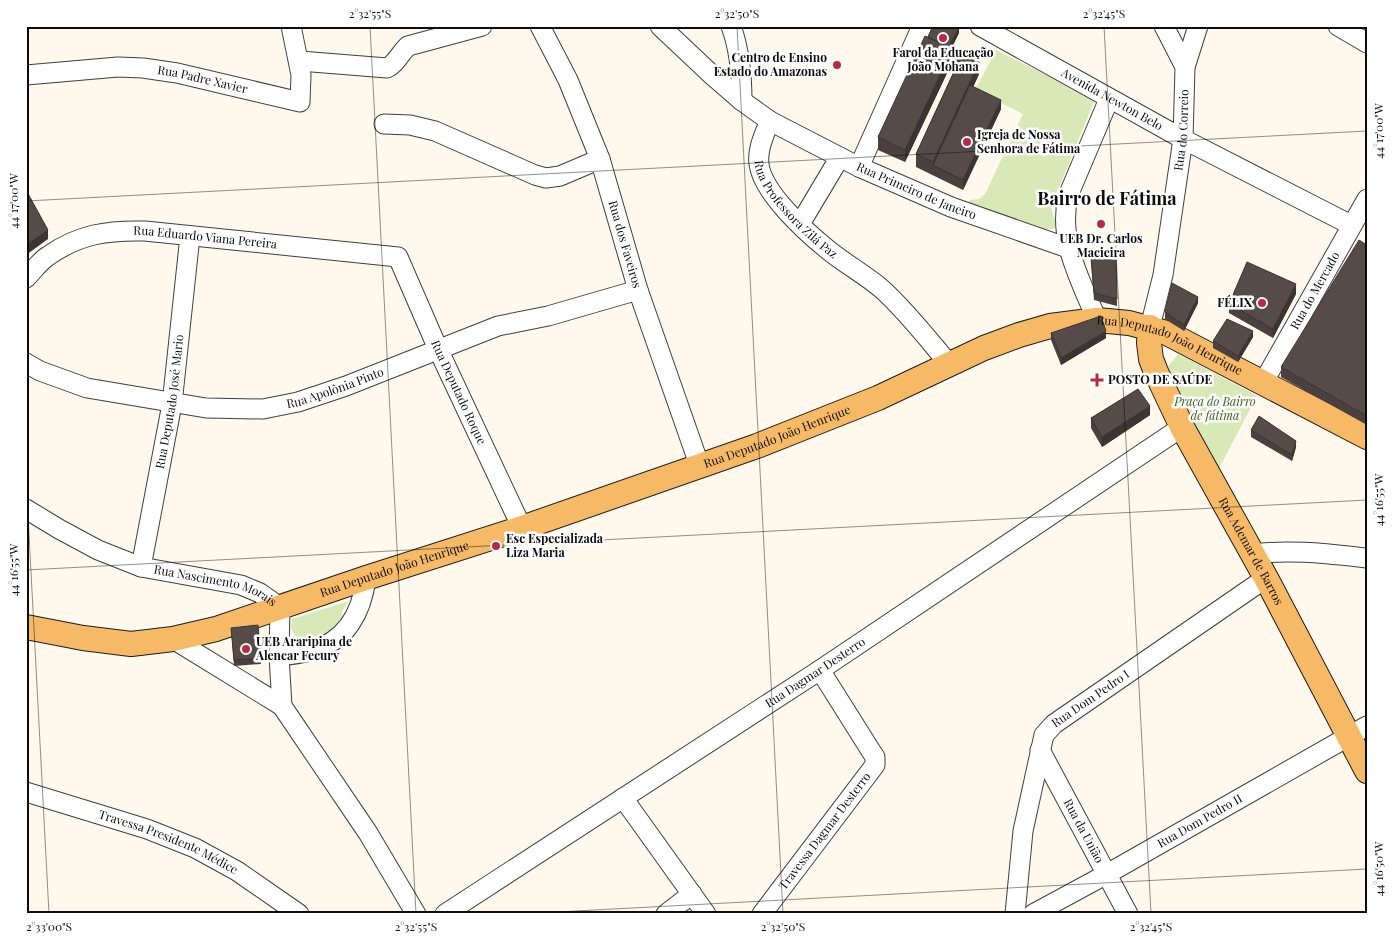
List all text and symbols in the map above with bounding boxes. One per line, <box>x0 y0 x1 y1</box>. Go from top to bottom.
text: 2°32'55"S <box>349 5 391 21</box>
text: 2°32'50"S <box>715 5 759 21</box>
text: 2°32'45"S <box>1083 5 1125 21</box>
marker: Farol da Educação João Mohana <box>937 32 949 44</box>
place label: Farol da Educação João Mohana <box>892 44 994 74</box>
place label: Centro de Ensino Estado do Amazonas <box>714 49 827 79</box>
marker: Centro de Ensino Estado do Amazonas <box>831 59 843 71</box>
street label: Rua Padre Xavier <box>157 61 250 97</box>
street label: Avenida Newton Belo <box>1058 63 1166 133</box>
street label: Rua do Correio <box>1169 89 1191 172</box>
text: 44°17'00"W <box>1370 103 1386 159</box>
place label: Igreja de Nossa Senhora de Fátima <box>977 126 1081 156</box>
marker: Igreja de Nossa Senhora de Fátima <box>961 136 973 148</box>
street label: Rua Primeiro de Janeiro <box>854 158 979 222</box>
street label: Rua Professora Zilá Paz <box>752 159 841 262</box>
text: 44°17'00"W <box>5 173 21 229</box>
district label: Bairro de Fátima <box>1037 186 1177 210</box>
street label: Rua dos Faveiros <box>605 198 646 290</box>
marker: UEB Dr. Carlos Macieira <box>1095 218 1107 230</box>
street label: Rua Eduardo Viana Pereira <box>133 222 278 252</box>
place label: UEB Dr. Carlos Macieira <box>1059 230 1143 260</box>
street label: Rua do Mercado <box>1286 248 1343 332</box>
place label: FÉLIX <box>1217 294 1253 310</box>
marker: FÉLIX <box>1256 297 1268 309</box>
street label: Rua Deputado João Henrique <box>1096 311 1246 378</box>
street label: Rua Deputado José Mario <box>151 333 186 470</box>
street label: Rua Deputado Roque <box>428 337 491 447</box>
street label: Rua Apolônia Pinto <box>285 363 386 411</box>
place label: POSTO DE SAÚDE <box>1108 371 1212 387</box>
marker: POSTO DE SAÚDE <box>1090 373 1104 387</box>
park label: Praça do Bairro de fátima <box>1173 393 1256 423</box>
street label: Rua Deputado João Henrique <box>701 401 852 471</box>
text: 44°16'55"W <box>1370 474 1386 526</box>
street label: Rua Ademar de Barros <box>1216 494 1288 607</box>
place label: Esc Especializada Liza Maria <box>506 530 604 560</box>
street label: Rua Deputado João Henrique <box>317 537 471 600</box>
marker: Esc Especializada Liza Maria <box>490 540 502 552</box>
text: 44°16'55"W <box>5 544 21 596</box>
street label: Rua Nascimento Morais <box>153 560 280 609</box>
place label: UEB Araripina de Alencar Fecury <box>255 633 352 663</box>
street label: Rua Dagmar Desterro <box>762 633 868 711</box>
marker: UEB Araripina de Alencar Fecury <box>240 643 252 655</box>
street label: Rua Dom Pedro I <box>1048 665 1132 730</box>
street label: Travessa Dagmar Desterro <box>774 768 874 892</box>
street label: Rua Dom Pedro II <box>1154 790 1245 851</box>
street label: Rua da União <box>1061 796 1108 866</box>
street label: Travessa Presidente Médice <box>97 806 241 877</box>
text: 44°16'50"W <box>1370 842 1386 896</box>
text: 2°33'00"S <box>26 918 72 934</box>
text: 2°32'55"S <box>395 918 437 934</box>
text: 2°32'50"S <box>761 918 805 934</box>
text: 2°32'45"S <box>1130 918 1172 934</box>

